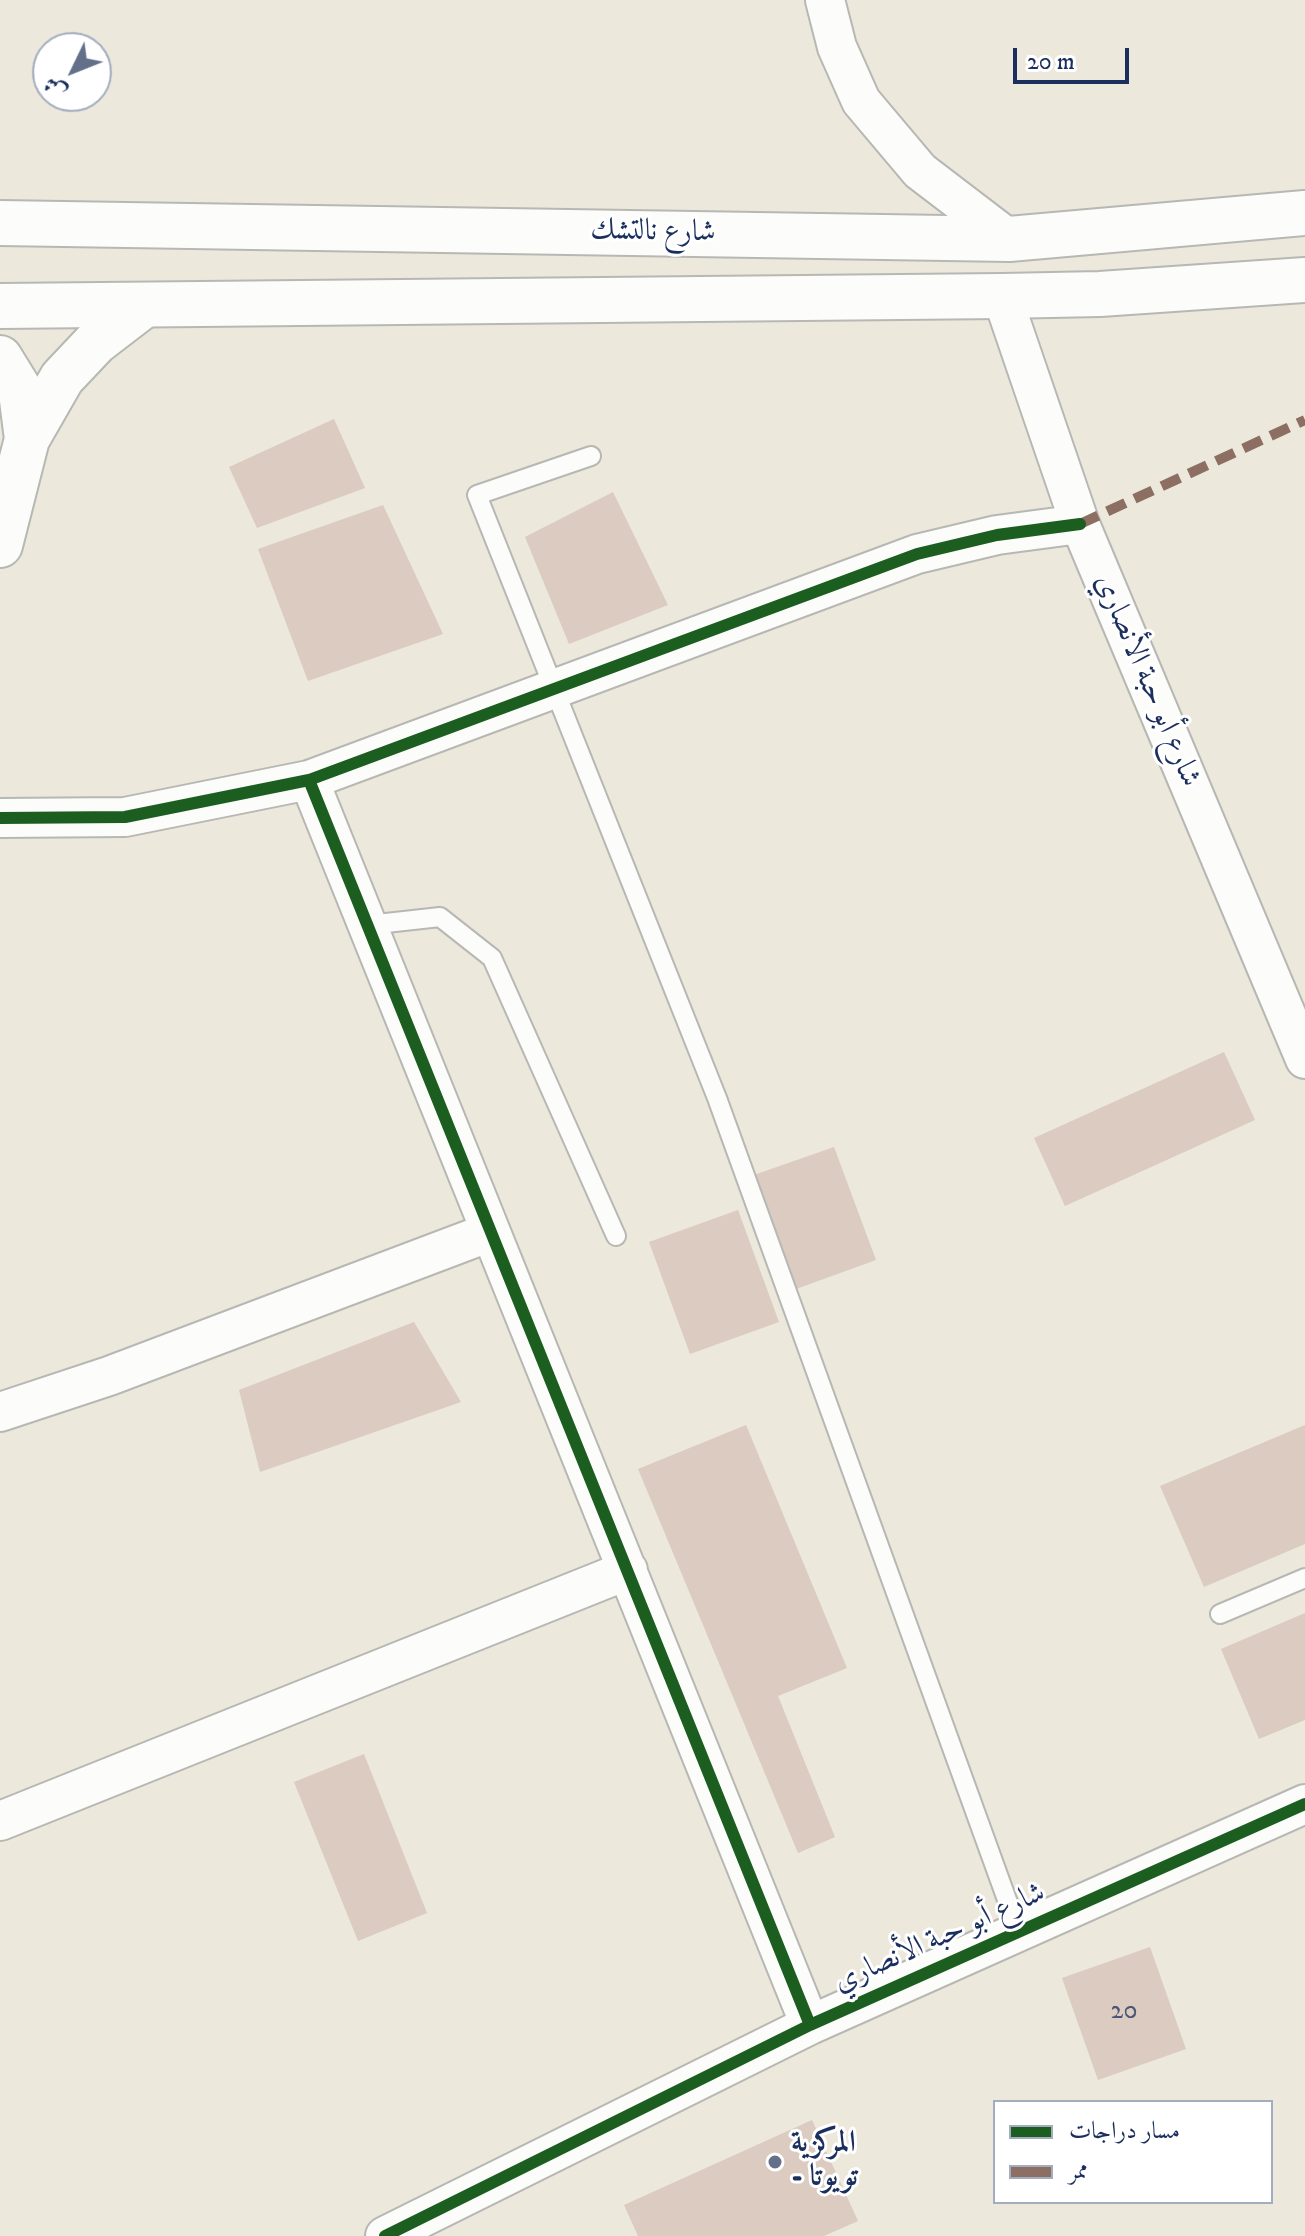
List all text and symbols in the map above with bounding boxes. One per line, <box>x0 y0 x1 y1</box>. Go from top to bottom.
north arrow <box>32 32 112 112</box>
scale bar <box>1017 32 1133 82</box>
text: 20 m <box>1027 47 1075 77</box>
text: ش <box>38 70 73 105</box>
street label: شارع نالتشك <box>590 214 716 252</box>
street label: شارع أبو حبة الأنصاري <box>1085 569 1207 793</box>
street label: شارع أبو حبة الأنصاري <box>829 1876 1051 2002</box>
house number: 20 <box>1111 1997 1137 2029</box>
legend <box>993 2100 1273 2204</box>
text: مسار دراجات <box>1069 2116 1180 2146</box>
place label: المركزية - تويوتا <box>791 2127 858 2198</box>
marker: المركزية - تويوتا <box>766 2153 784 2171</box>
text: ممر <box>1069 2156 1088 2186</box>

